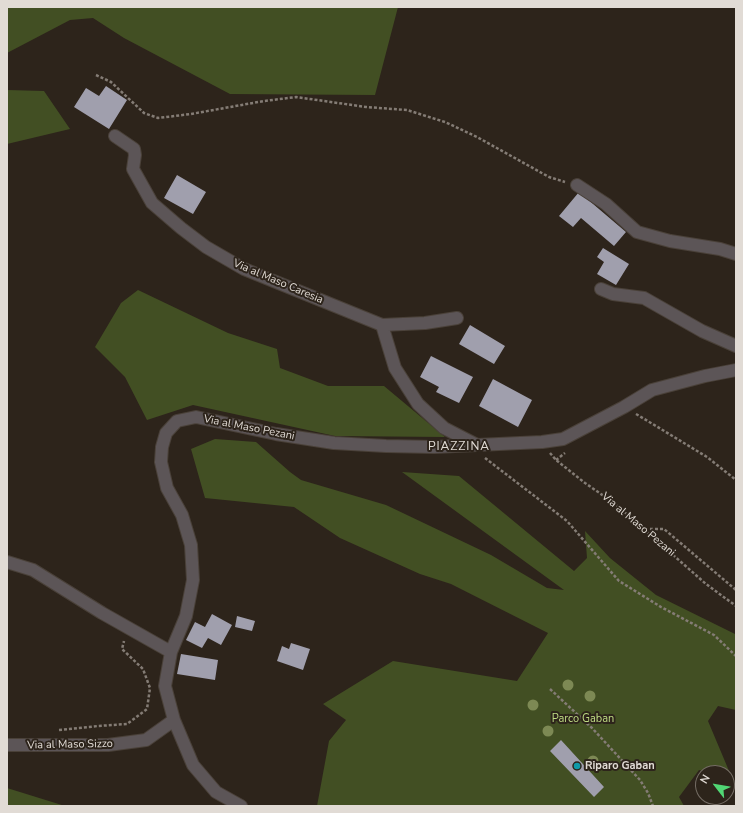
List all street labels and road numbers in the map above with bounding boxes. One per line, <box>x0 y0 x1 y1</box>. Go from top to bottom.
street label: Via al Maso Caresia <box>231 257 325 307</box>
street label: Via al Maso Pezani <box>202 413 296 443</box>
street label: Via al Maso Pezani <box>598 490 678 560</box>
street label: Via al Maso Sizzo <box>27 738 113 752</box>

